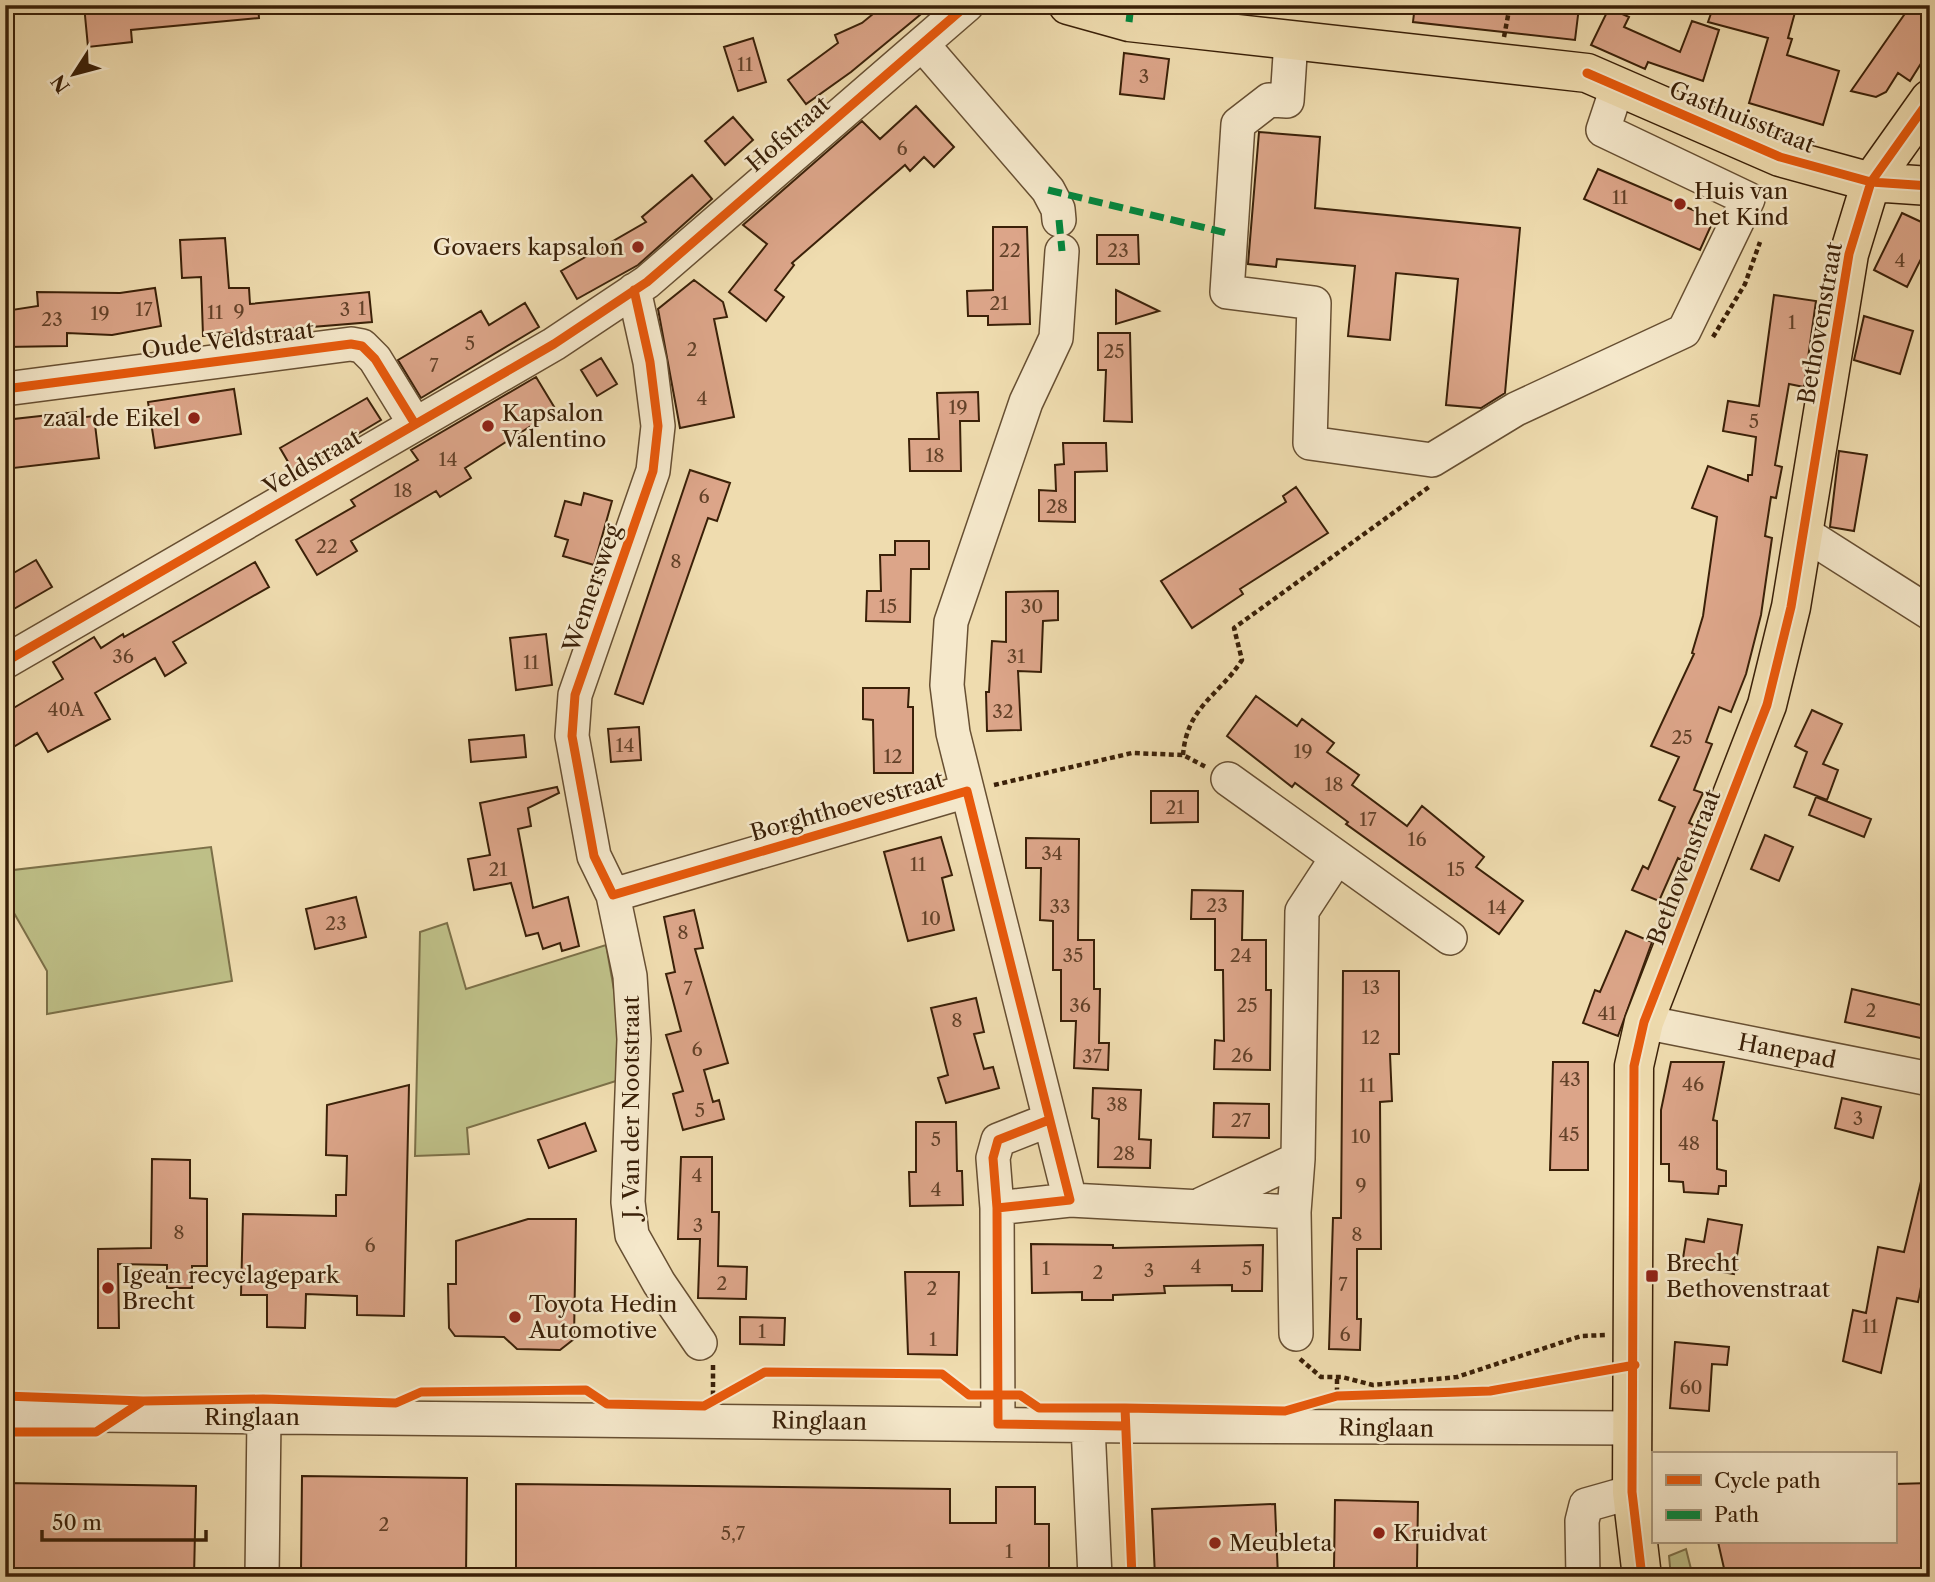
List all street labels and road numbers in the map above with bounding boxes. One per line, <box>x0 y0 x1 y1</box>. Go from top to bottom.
street label: Gasthuisstraat <box>1665 75 1819 159</box>
street label: Hofstraat <box>741 90 835 178</box>
street label: Bethovenstraat <box>1792 240 1848 406</box>
street label: Oude Veldstraat <box>140 316 316 364</box>
street label: Veldstraat <box>257 423 366 502</box>
street label: Wemersweg <box>557 520 627 657</box>
street label: Borghthoevestraat <box>747 765 947 847</box>
street label: Bethovenstraat <box>1642 785 1726 949</box>
street label: J. Van der Nootstraat <box>617 995 645 1222</box>
street label: Hanepad <box>1736 1028 1838 1074</box>
street label: Ringlaan <box>204 1403 300 1431</box>
street label: Ringlaan <box>771 1406 867 1436</box>
street label: Ringlaan <box>1338 1413 1434 1443</box>

